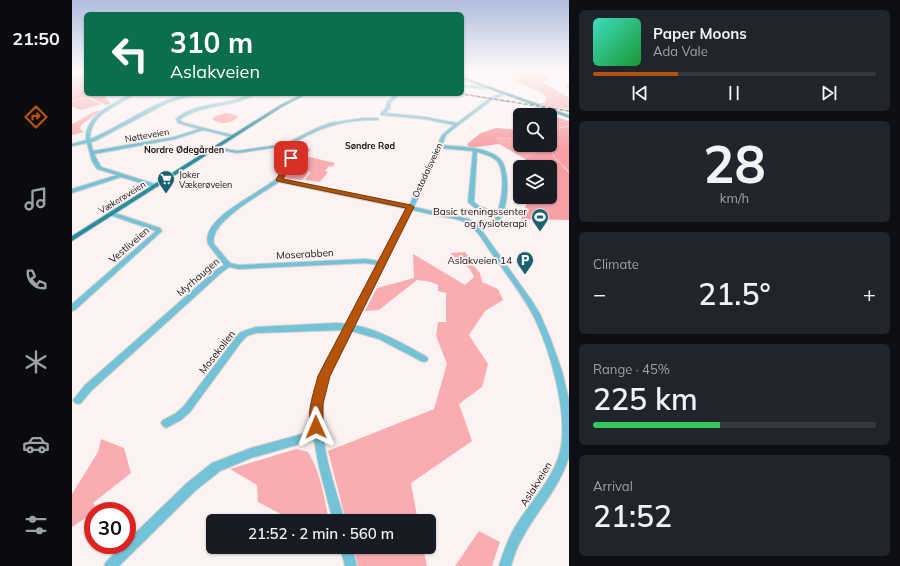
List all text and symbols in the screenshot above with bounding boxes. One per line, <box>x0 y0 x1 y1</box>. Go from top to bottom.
text: Paper Moons <box>653 24 747 43</box>
text: 310 m <box>170 25 253 60</box>
text: 21:50 <box>12 27 60 50</box>
icon: left <box>104 28 156 80</box>
text: Ada Vale <box>653 43 708 59</box>
text: Aslakveien <box>170 60 260 83</box>
icon: previous <box>629 82 651 104</box>
icon: pause <box>723 82 745 104</box>
icon: next <box>818 82 840 104</box>
icon: directions <box>22 103 50 131</box>
map controls <box>513 108 557 204</box>
button: search <box>513 108 557 152</box>
street label: Nøtteveien <box>124 126 170 144</box>
text: 28 <box>703 131 766 196</box>
district label: Søndre Rød <box>345 140 395 151</box>
pin <box>274 141 308 175</box>
street label: Ostadalsveien <box>410 141 444 199</box>
district label: Nordre Ødegården <box>144 144 224 155</box>
icon: arrive <box>280 147 302 169</box>
button: layers <box>513 160 557 204</box>
supermarket icon: Joker Vækerøveien <box>156 169 176 194</box>
place label: Joker Vækerøveien <box>179 169 232 190</box>
street label: Vækerøveien <box>96 178 148 216</box>
icon: music <box>22 185 50 213</box>
text: km/h <box>720 190 749 206</box>
place label: Basic treningssenter og fysioterapi <box>433 205 527 230</box>
sports icon: Basic treningssenter og fysioterapi <box>530 207 550 232</box>
street label: Vestliveien <box>106 224 152 266</box>
street label: Moserabben <box>276 246 334 262</box>
parking icon: Aslakveien 14 <box>515 250 535 275</box>
place label: Aslakveien 14 <box>447 254 512 267</box>
street label: Myrhaugen <box>174 255 222 299</box>
text: Climate <box>593 256 639 272</box>
icon: phone <box>22 266 50 294</box>
text: 21.5° <box>698 275 771 313</box>
text: − <box>593 280 606 308</box>
text: + <box>863 280 876 308</box>
street label: Mosekollen <box>196 328 238 376</box>
icon: climate <box>22 348 50 376</box>
text: Range · 45% <box>593 361 670 377</box>
text: 225 km <box>593 380 698 418</box>
position arrow <box>295 406 337 448</box>
icon: car <box>22 430 50 458</box>
street label: Aslakveien <box>517 459 555 509</box>
text: Arrival <box>593 478 633 494</box>
text: 21:52 <box>593 497 672 535</box>
speed limit sign: 30 <box>84 502 136 554</box>
icon: filters <box>22 511 50 539</box>
text: 21:52 · 2 min · 560 m <box>248 524 394 543</box>

